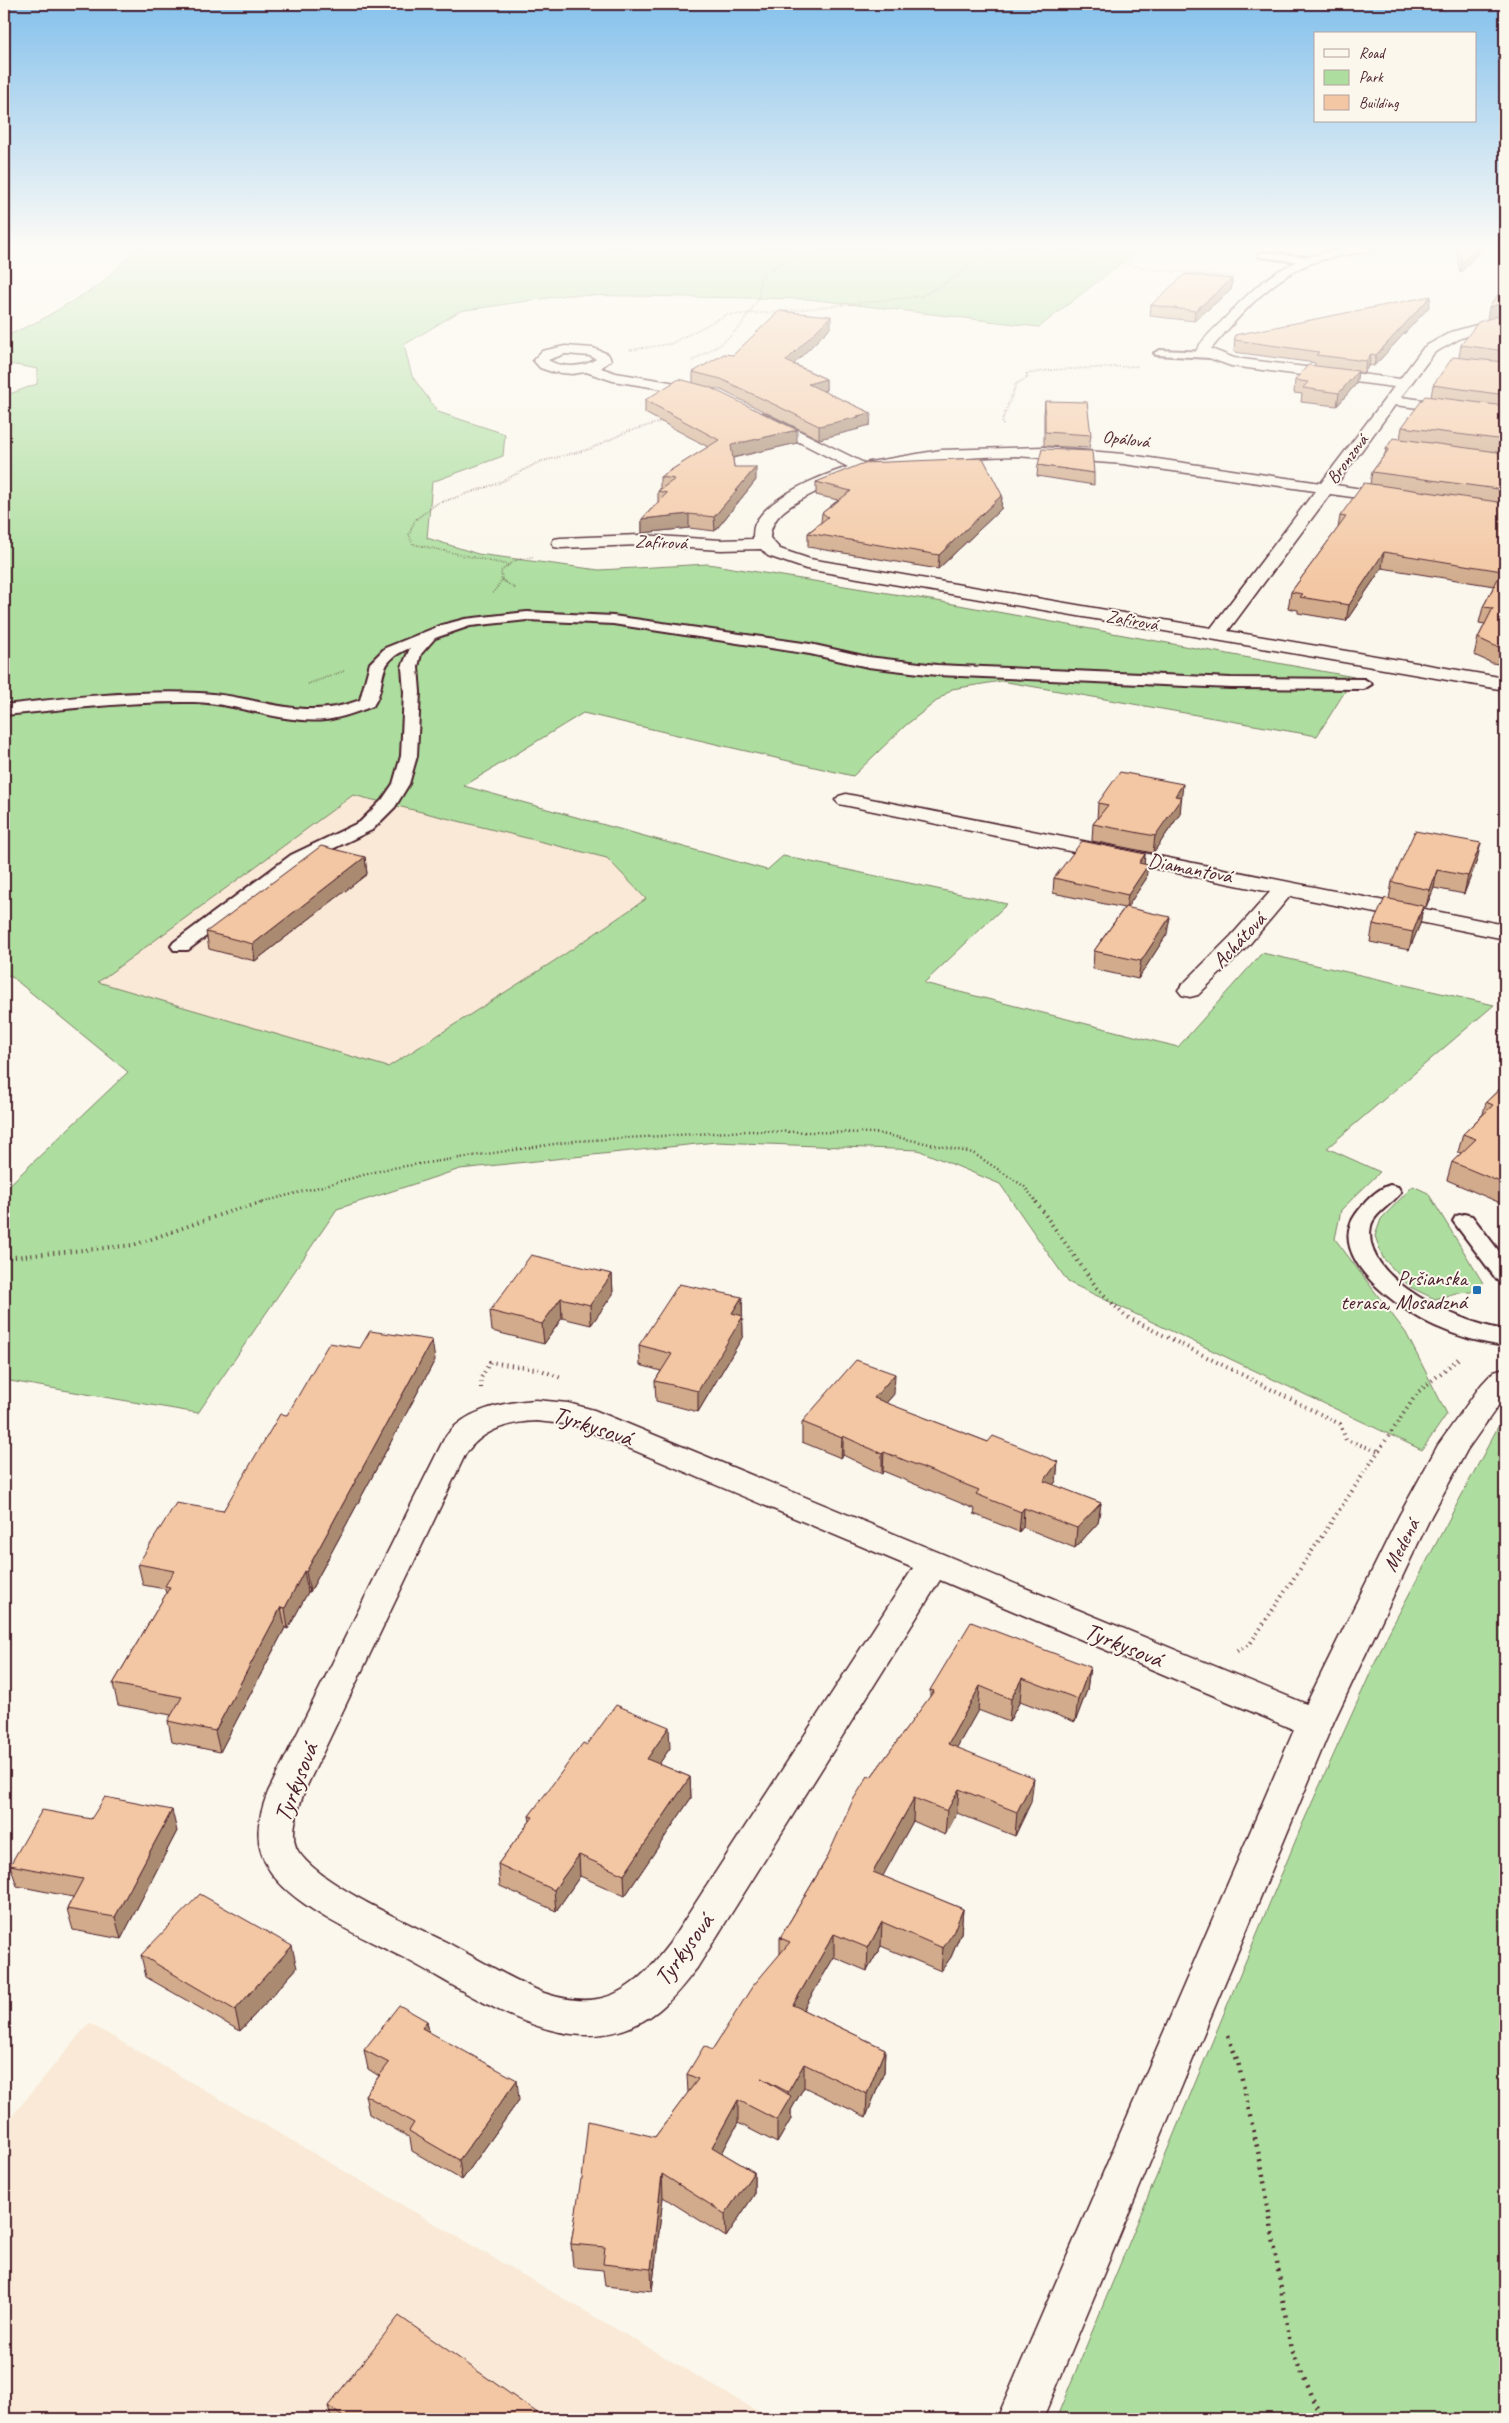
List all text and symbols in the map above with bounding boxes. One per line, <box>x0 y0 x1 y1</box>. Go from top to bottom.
legend <box>1314 32 1476 122</box>
text: Road <box>1359 44 1386 63</box>
text: Park <box>1359 68 1384 87</box>
text: Building <box>1359 94 1399 113</box>
street label: Opálová <box>1101 425 1153 453</box>
street label: Bronzová <box>1321 428 1374 488</box>
street label: Zafírová <box>635 530 690 554</box>
street label: Zafírová <box>1104 605 1162 636</box>
street label: Diamantová <box>1146 847 1236 889</box>
street label: Achátová <box>1207 905 1273 973</box>
place label: Pršianska terasa, Mosadzná <box>1341 1265 1469 1315</box>
marker: Pršianska terasa, Mosadzná <box>1471 1284 1483 1296</box>
street label: Tyrkysová <box>549 1398 639 1454</box>
street label: Medená <box>1377 1513 1426 1576</box>
street label: Tyrkysová <box>1080 1615 1170 1676</box>
street label: Tyrkysová <box>266 1736 326 1826</box>
street label: Tyrkysová <box>647 1905 722 1992</box>

